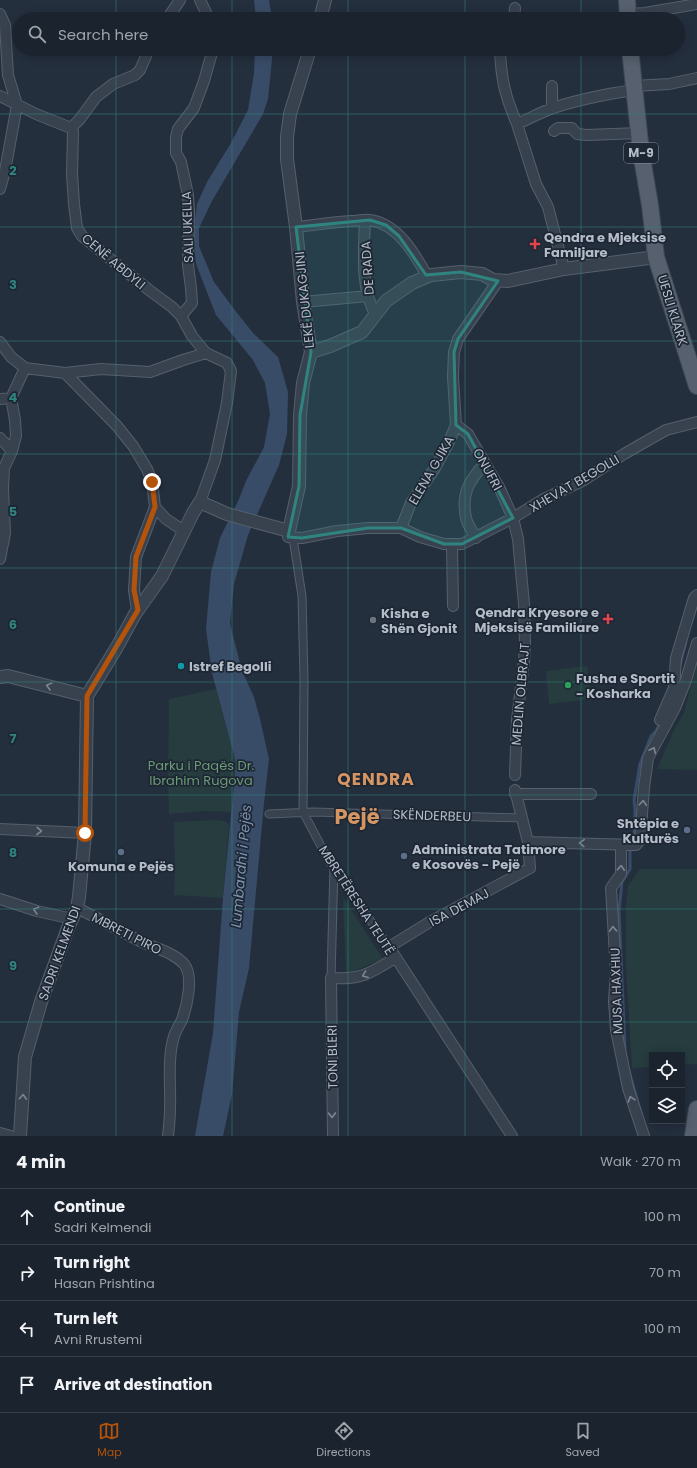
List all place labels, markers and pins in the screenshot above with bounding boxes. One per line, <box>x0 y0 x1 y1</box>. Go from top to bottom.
place label: Qendra e Mjeksise Familjare <box>544 228 666 262</box>
marker: Qendra e Mjeksise Familjare <box>529 238 541 250</box>
place label: Qendra Kryesore e Mjeksisë Familiare <box>474 603 599 637</box>
place label: Kisha e Shën Gjonit <box>381 604 457 638</box>
marker: Qendra Kryesore e Mjeksisë Familiare <box>602 613 614 625</box>
marker: Kisha e Shën Gjonit <box>368 615 378 625</box>
place label: Istref Begolli <box>189 657 272 676</box>
marker: Istref Begolli <box>176 661 186 671</box>
place label: Fusha e Sportit - Kosharka <box>576 669 675 703</box>
marker: Fusha e Sportit - Kosharka <box>563 680 573 690</box>
place label: Shtëpia e Kulturës <box>617 814 679 848</box>
marker: Shtëpia e Kulturës <box>682 825 692 835</box>
place label: Administrata Tatimore e Kosovës - Pejë <box>412 840 566 874</box>
marker: Komuna e Pejës <box>116 847 126 857</box>
marker: Administrata Tatimore e Kosovës - Pejë <box>399 851 409 861</box>
place label: Komuna e Pejës <box>68 857 174 876</box>

